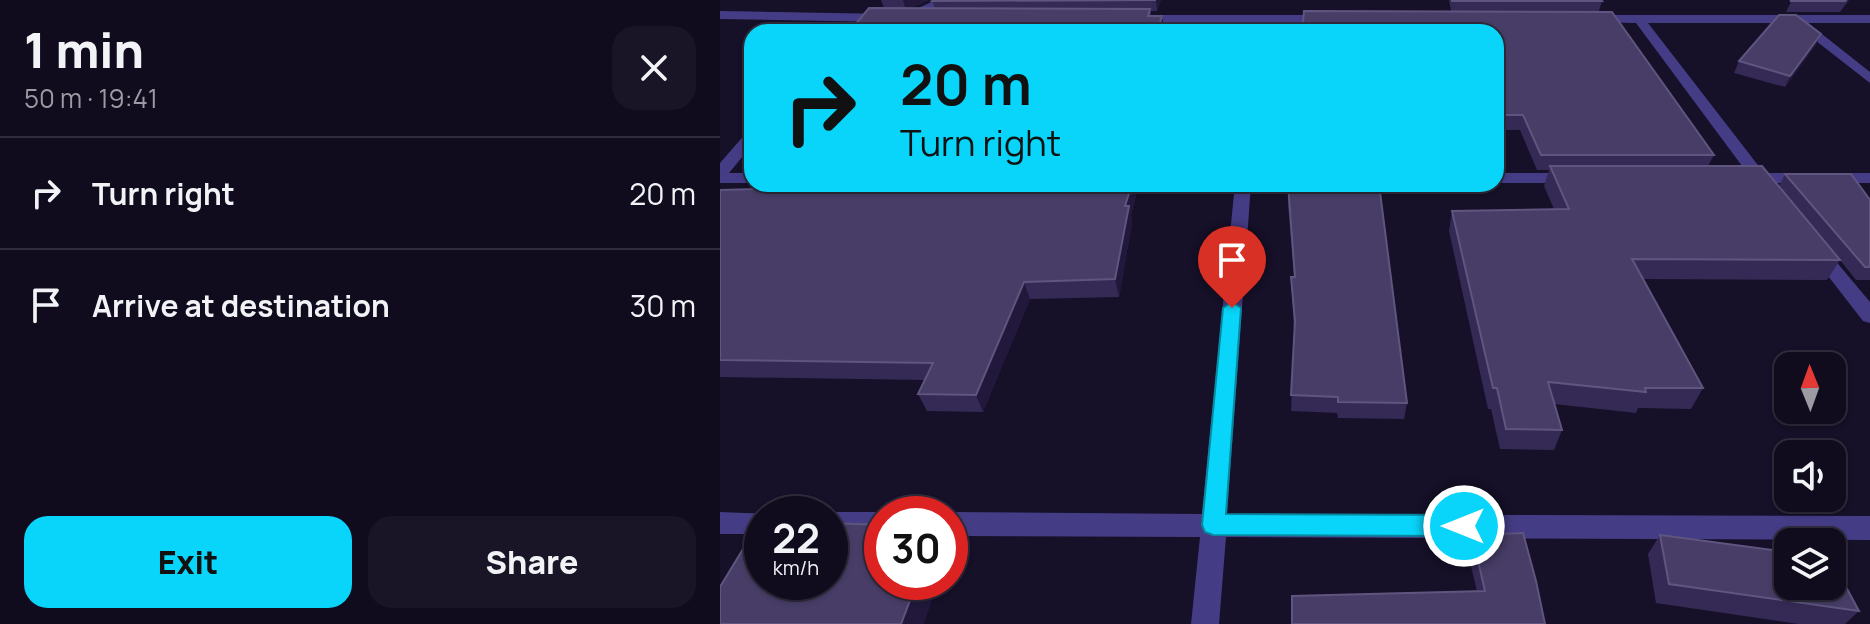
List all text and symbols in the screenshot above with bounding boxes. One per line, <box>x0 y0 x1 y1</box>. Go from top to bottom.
text: 1 min <box>24 17 144 82</box>
button: close <box>612 26 696 110</box>
text: 20 m <box>900 45 1032 122</box>
icon: right <box>768 56 872 160</box>
text: 50 m · 19:41 <box>24 80 158 116</box>
text: Turn right <box>900 118 1061 167</box>
icon: right <box>24 171 68 215</box>
text: Turn right <box>92 173 235 214</box>
text: 20 m <box>629 173 696 214</box>
pin <box>1198 226 1266 308</box>
icon: arrive <box>1210 238 1254 282</box>
icon: arrive <box>24 283 68 327</box>
text: Arrive at destination <box>92 285 390 326</box>
text: 30 m <box>630 285 696 326</box>
north arrow <box>1774 352 1846 424</box>
map controls <box>1774 352 1846 600</box>
button: sound <box>1774 440 1846 512</box>
position arrow <box>1422 484 1506 568</box>
speed limit sign: 30 <box>864 496 968 600</box>
text: 22 <box>772 510 820 565</box>
button: Exit <box>24 516 352 608</box>
button: Share <box>368 516 696 608</box>
button: layers <box>1774 528 1846 600</box>
text: km/h <box>773 554 819 581</box>

